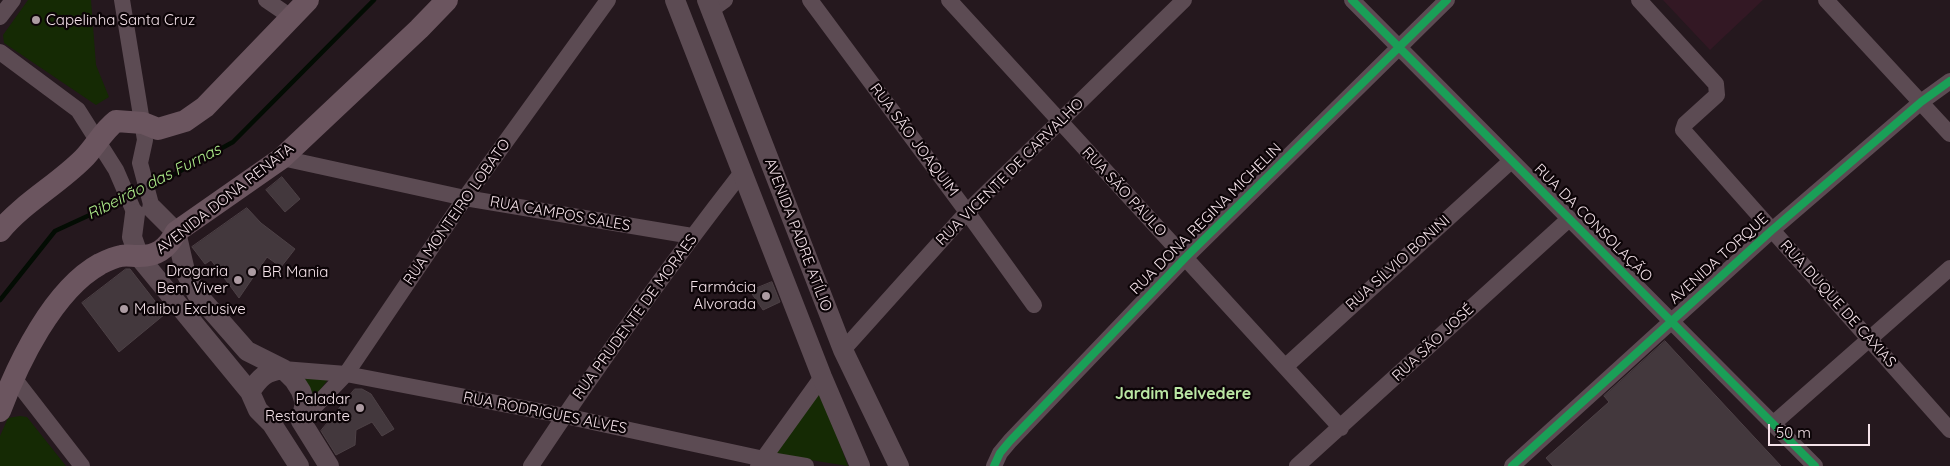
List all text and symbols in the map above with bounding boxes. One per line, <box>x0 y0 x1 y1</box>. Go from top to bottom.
place label: Capelinha Santa Cruz <box>46 11 195 29</box>
marker: Capelinha Santa Cruz <box>30 14 42 26</box>
street label: RUA SÃO JOAQUIM <box>866 80 962 200</box>
street label: RUA VICENTE DE CARVALHO <box>933 95 1087 249</box>
street label: RUA MONTEIRO LOBATO <box>400 135 514 289</box>
water label: Ribeirão das Furnas <box>84 140 224 224</box>
street label: AVENIDA DONA RENATA <box>153 140 297 258</box>
street label: RUA DONA REGINA MICHELIN <box>1127 140 1285 298</box>
street label: RUA SÃO PAULO <box>1078 143 1170 241</box>
street label: AVENIDA PADRE ATÍLIO <box>760 156 836 314</box>
street label: RUA DA CONSOLAÇÃO <box>1530 160 1656 286</box>
street label: RUA CAMPOS SALES <box>488 193 632 235</box>
street label: AVENIDA TORQUE <box>1666 210 1772 308</box>
street label: RUA SÍLVIO BONINI <box>1342 212 1454 314</box>
street label: RUA PRUDENTE DE MORAES <box>569 231 701 403</box>
street label: RUA DUQUE DE CAXIAS <box>1776 237 1900 371</box>
place label: Drogaria Bem Viver <box>157 262 228 297</box>
place label: BR Mania <box>262 263 328 281</box>
marker: BR Mania <box>246 266 258 278</box>
marker: Drogaria Bem Viver <box>232 274 244 286</box>
place label: Farmácia Alvorada <box>690 278 756 313</box>
marker: Farmácia Alvorada <box>760 290 772 302</box>
place label: Malibu Exclusive <box>134 300 246 318</box>
street label: RUA SÃO JOSÉ <box>1388 301 1478 385</box>
marker: Malibu Exclusive <box>118 303 130 315</box>
district label: Jardim Belvedere <box>1115 384 1251 404</box>
street label: RUA RODRIGUES ALVES <box>462 388 628 438</box>
place label: Paladar Restaurante <box>265 390 350 425</box>
marker: Paladar Restaurante <box>354 402 366 414</box>
scale bar <box>1770 414 1872 446</box>
text: 50 m <box>1776 423 1811 442</box>

